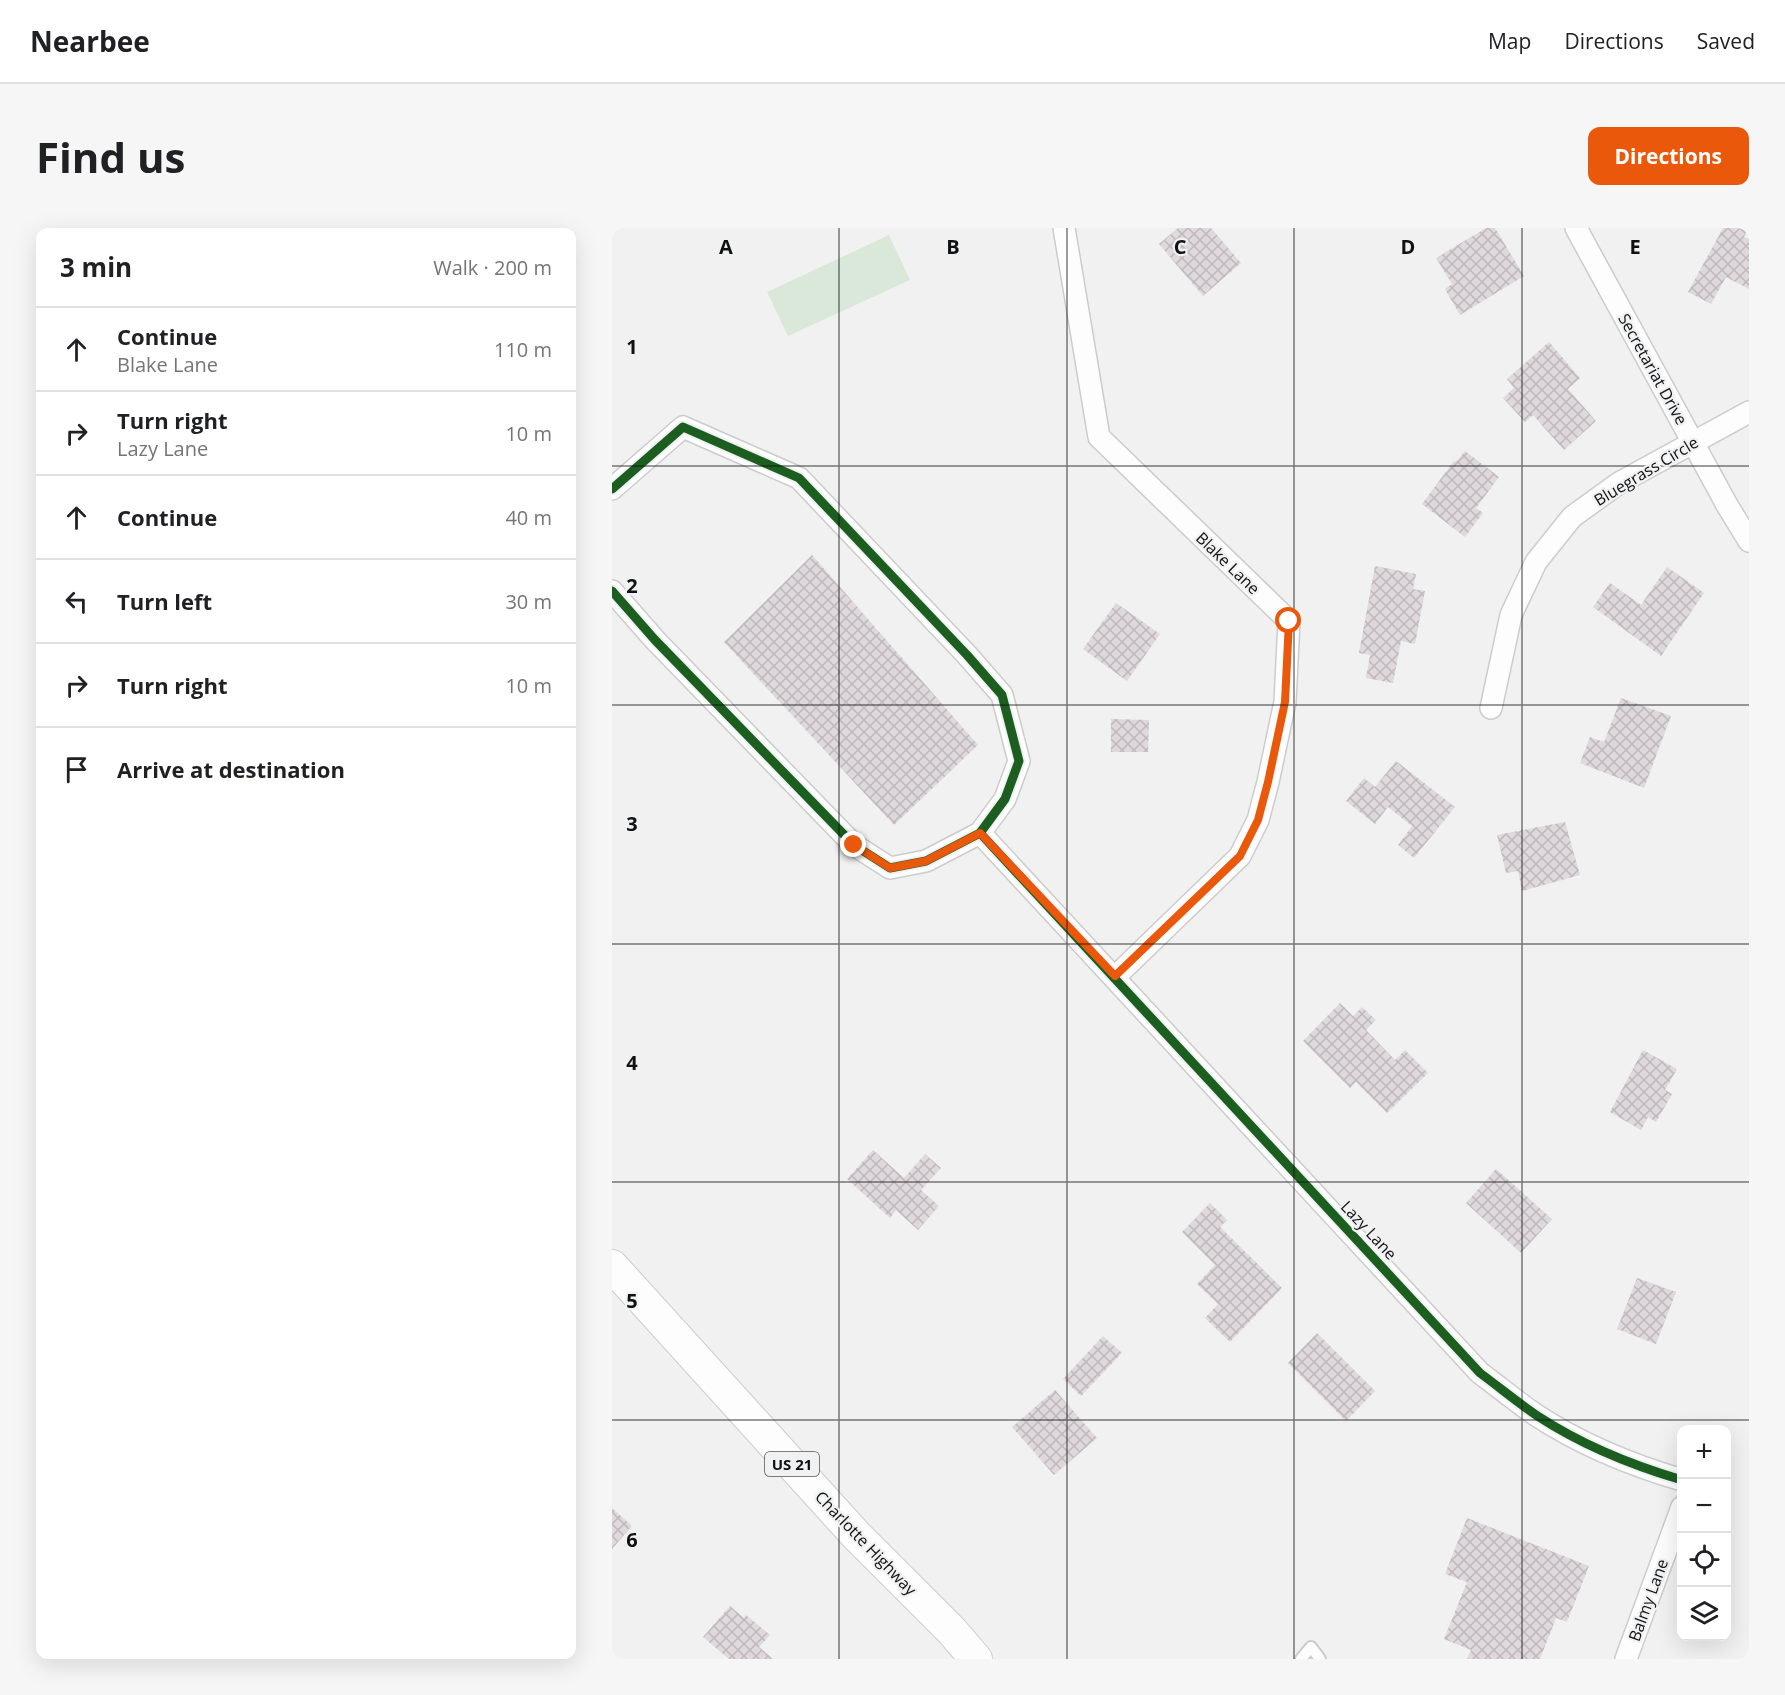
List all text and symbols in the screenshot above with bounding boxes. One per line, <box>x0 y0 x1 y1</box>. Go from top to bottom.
text: Nearbee <box>30 22 150 60</box>
text: Map <box>1488 27 1531 55</box>
text: Directions <box>1564 27 1664 55</box>
text: Saved <box>1697 27 1755 55</box>
button: Directions <box>1588 127 1749 185</box>
text: Find us <box>36 128 185 185</box>
text: A <box>719 233 733 260</box>
text: B <box>946 233 960 260</box>
text: C <box>1174 233 1187 260</box>
text: D <box>1401 233 1415 260</box>
text: E <box>1629 233 1641 260</box>
text: 3 min <box>60 249 132 285</box>
text: Walk · 200 m <box>433 254 552 281</box>
street label: Secretariat Drive <box>1613 309 1693 429</box>
text: Continue <box>117 321 217 351</box>
icon: ahead <box>60 333 93 366</box>
text: 1 <box>626 333 638 360</box>
text: 110 m <box>494 336 552 363</box>
text: Blake Lane <box>117 351 218 378</box>
text: Turn right <box>117 405 228 435</box>
icon: right <box>60 417 93 450</box>
text: 10 m <box>505 420 552 447</box>
street label: Bluegrass Circle <box>1590 431 1702 511</box>
text: Lazy Lane <box>117 435 208 462</box>
icon: ahead <box>60 501 93 534</box>
text: Continue <box>117 502 217 532</box>
text: 40 m <box>505 504 552 531</box>
street label: Blake Lane <box>1191 527 1265 599</box>
text: 2 <box>626 572 638 599</box>
icon: left <box>60 585 93 618</box>
text: Turn left <box>117 586 212 616</box>
text: 30 m <box>505 588 552 615</box>
route start <box>1275 607 1301 633</box>
icon: right <box>60 669 93 702</box>
text: Turn right <box>117 670 228 700</box>
text: 10 m <box>505 672 552 699</box>
icon: arrive <box>60 753 93 786</box>
text: Arrive at destination <box>117 754 345 784</box>
text: 3 <box>626 810 638 837</box>
route end <box>840 831 866 857</box>
text: 4 <box>626 1049 638 1076</box>
street label: Lazy Lane <box>1336 1196 1402 1264</box>
text: 5 <box>626 1287 638 1314</box>
map controls <box>1677 1425 1731 1641</box>
button: + <box>1677 1425 1731 1479</box>
road number: US 21 <box>765 1452 819 1476</box>
button: − <box>1677 1479 1731 1533</box>
street label: Charlotte Highway <box>810 1486 922 1601</box>
text: 6 <box>626 1526 638 1553</box>
button: locate <box>1677 1533 1731 1587</box>
street label: Balmy Lane <box>1623 1556 1673 1644</box>
button: layers <box>1677 1587 1731 1641</box>

